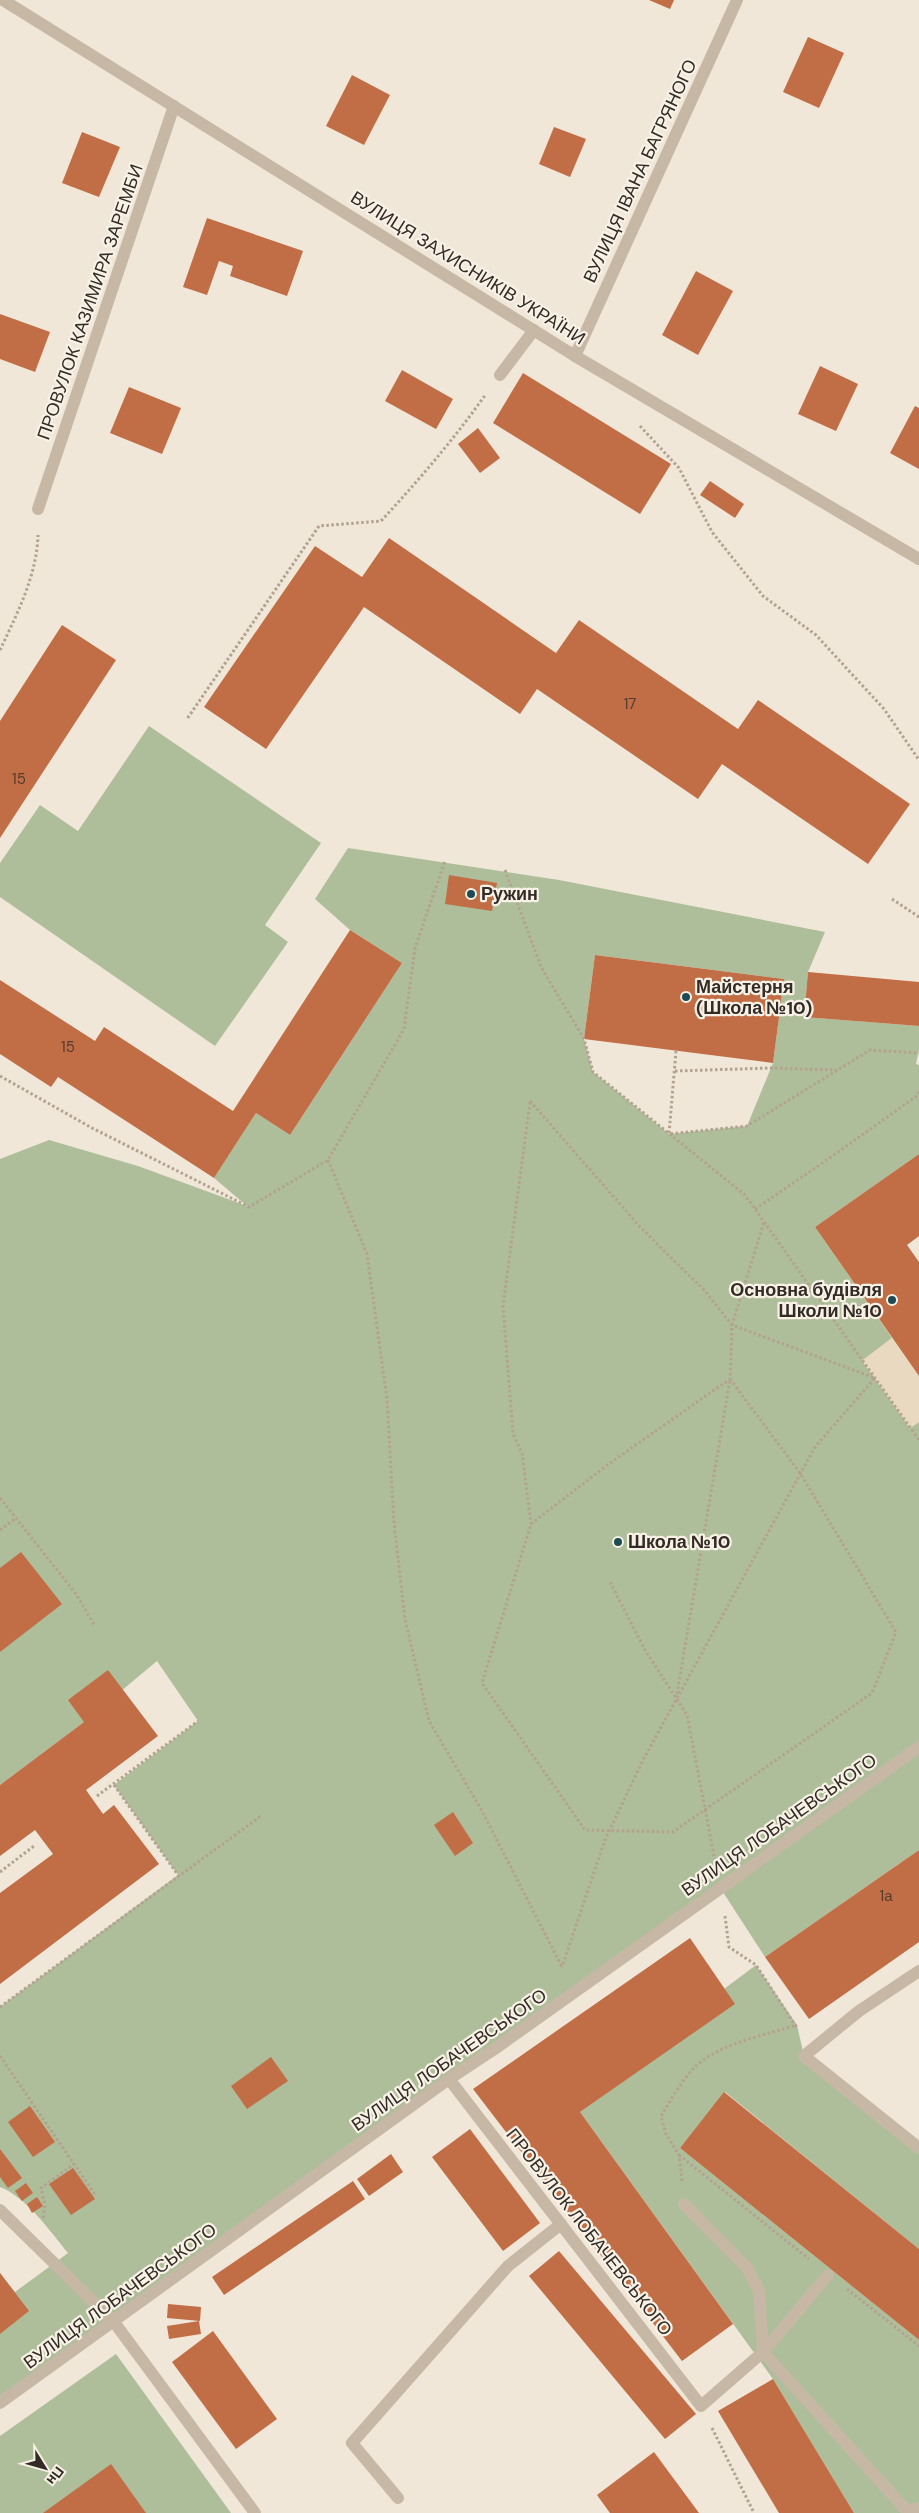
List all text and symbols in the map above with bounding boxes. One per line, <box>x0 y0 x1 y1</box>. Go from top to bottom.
street label: ВУЛИЦЯ ІВАНА БАГРЯНОГО <box>578 55 702 287</box>
street label: ПРОВУЛОК КАЗИМИРА ЗАРЕМБИ <box>31 161 149 443</box>
street label: ВУЛИЦЯ ЗАХИСНИКІВ УКРАЇНИ <box>346 186 590 350</box>
house number: 17 <box>624 694 636 714</box>
house number: 15 <box>12 769 26 789</box>
place label: Ружин <box>481 882 538 906</box>
marker: Ружин <box>465 888 477 900</box>
place label: Майстерня (Школа №10) <box>696 975 812 1020</box>
marker: Майстерня (Школа №10) <box>680 991 692 1003</box>
house number: 15 <box>61 1037 75 1057</box>
place label: Основна будівля Школи №10 <box>730 1278 882 1323</box>
marker: Основна будівля Школи №10 <box>886 1294 898 1306</box>
place label: Школа №10 <box>628 1530 730 1554</box>
marker: Школа №10 <box>612 1536 624 1548</box>
street label: ВУЛИЦЯ ЛОБАЧЕВСЬКОГО <box>677 1748 881 1902</box>
house number: 1а <box>879 1886 893 1906</box>
street label: ВУЛИЦЯ ЛОБАЧЕВСЬКОГО <box>347 1983 551 2137</box>
street label: ПРОВУЛОК ЛОБАЧЕВСЬКОГО <box>500 2123 678 2341</box>
street label: ВУЛИЦЯ ЛОБАЧЕВСЬКОГО <box>19 2218 221 2374</box>
north arrow <box>20 2443 70 2493</box>
text: Пн <box>43 2463 68 2489</box>

